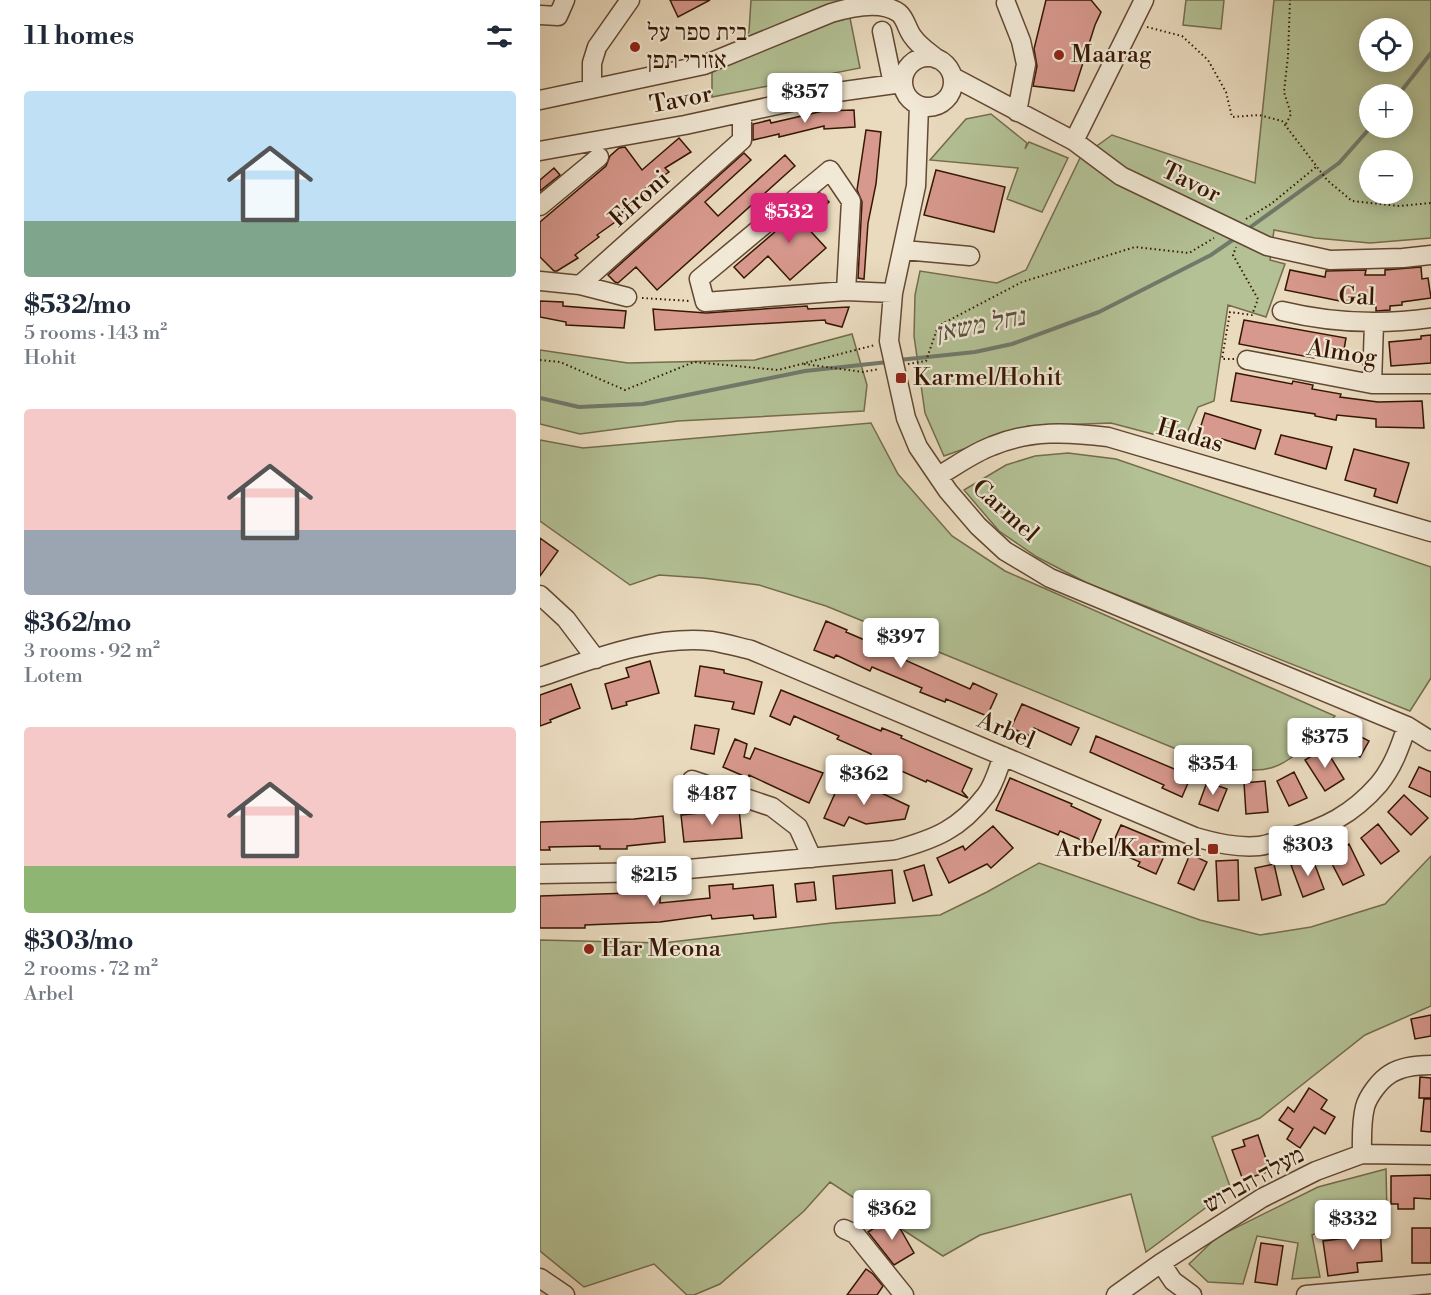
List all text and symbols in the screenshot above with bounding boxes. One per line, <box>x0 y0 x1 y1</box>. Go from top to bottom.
place label: בית ספר על אזורי תפן <box>647 18 747 76</box>
map controls <box>1359 18 1413 204</box>
button: locate <box>1359 18 1413 72</box>
text: 11 homes <box>24 20 134 52</box>
icon: filters <box>483 20 516 53</box>
marker: בית ספר על אזורי תפן <box>628 40 642 54</box>
place label: Maarag <box>1071 40 1152 70</box>
marker: Maarag <box>1052 48 1066 62</box>
pin: $357 <box>769 73 841 124</box>
street label: Tavor <box>647 79 715 121</box>
text: $357 <box>781 80 829 105</box>
button: + <box>1359 84 1413 138</box>
icon: home <box>216 130 324 238</box>
button: − <box>1359 150 1413 204</box>
street label: Tavor <box>1156 156 1226 210</box>
street label: Efroni <box>604 164 676 234</box>
pin: $532 <box>753 193 825 244</box>
text: $532 <box>765 200 813 225</box>
street label: Gal <box>1338 281 1376 313</box>
text: $532/mo <box>24 289 131 321</box>
water label: נחל משאן <box>933 300 1030 349</box>
text: 5 rooms · 143 m² <box>24 321 167 346</box>
street label: Almog <box>1304 333 1380 373</box>
text: Hohit <box>24 346 77 371</box>
place label: Karmel/Hohit <box>913 363 1063 393</box>
marker: Karmel/Hohit <box>894 371 908 385</box>
street label: Hadas <box>1153 412 1227 460</box>
icon: home <box>216 448 324 556</box>
street label: Carmel <box>965 473 1045 549</box>
text: $362/mo <box>24 607 132 639</box>
pin: $397 <box>865 618 937 669</box>
text: $397 <box>877 625 925 650</box>
text: 3 rooms · 92 m² <box>24 639 160 664</box>
text: Lotem <box>24 664 83 689</box>
street label: Arbel <box>972 705 1039 756</box>
pin: $375 <box>1289 718 1361 769</box>
text: $375 <box>1301 725 1349 750</box>
pin: $354 <box>1177 745 1249 796</box>
text: $354 <box>1188 752 1238 777</box>
pin: $362 <box>828 755 900 806</box>
text: $362 <box>839 762 889 787</box>
icon: home <box>216 766 324 874</box>
pin: $487 <box>676 775 748 826</box>
text: $487 <box>687 782 737 807</box>
pin: $303 <box>1272 826 1344 877</box>
text: $303 <box>1283 833 1333 858</box>
place label: Arbel/Karmel <box>1054 834 1201 864</box>
marker: Arbel/Karmel <box>1206 842 1220 856</box>
pin: $215 <box>618 856 690 907</box>
text: $215 <box>631 863 677 888</box>
text: $303/mo <box>24 925 134 957</box>
place label: Har Meona <box>601 934 722 964</box>
marker: Har Meona <box>582 942 596 956</box>
text: 2 rooms · 72 m² <box>24 957 158 982</box>
text: Arbel <box>24 982 74 1007</box>
street label: מעלה הברוש <box>1198 1140 1310 1220</box>
pin: $362 <box>856 1190 928 1241</box>
text: $362 <box>867 1197 917 1222</box>
pin: $332 <box>1317 1200 1389 1251</box>
text: $332 <box>1329 1207 1377 1232</box>

